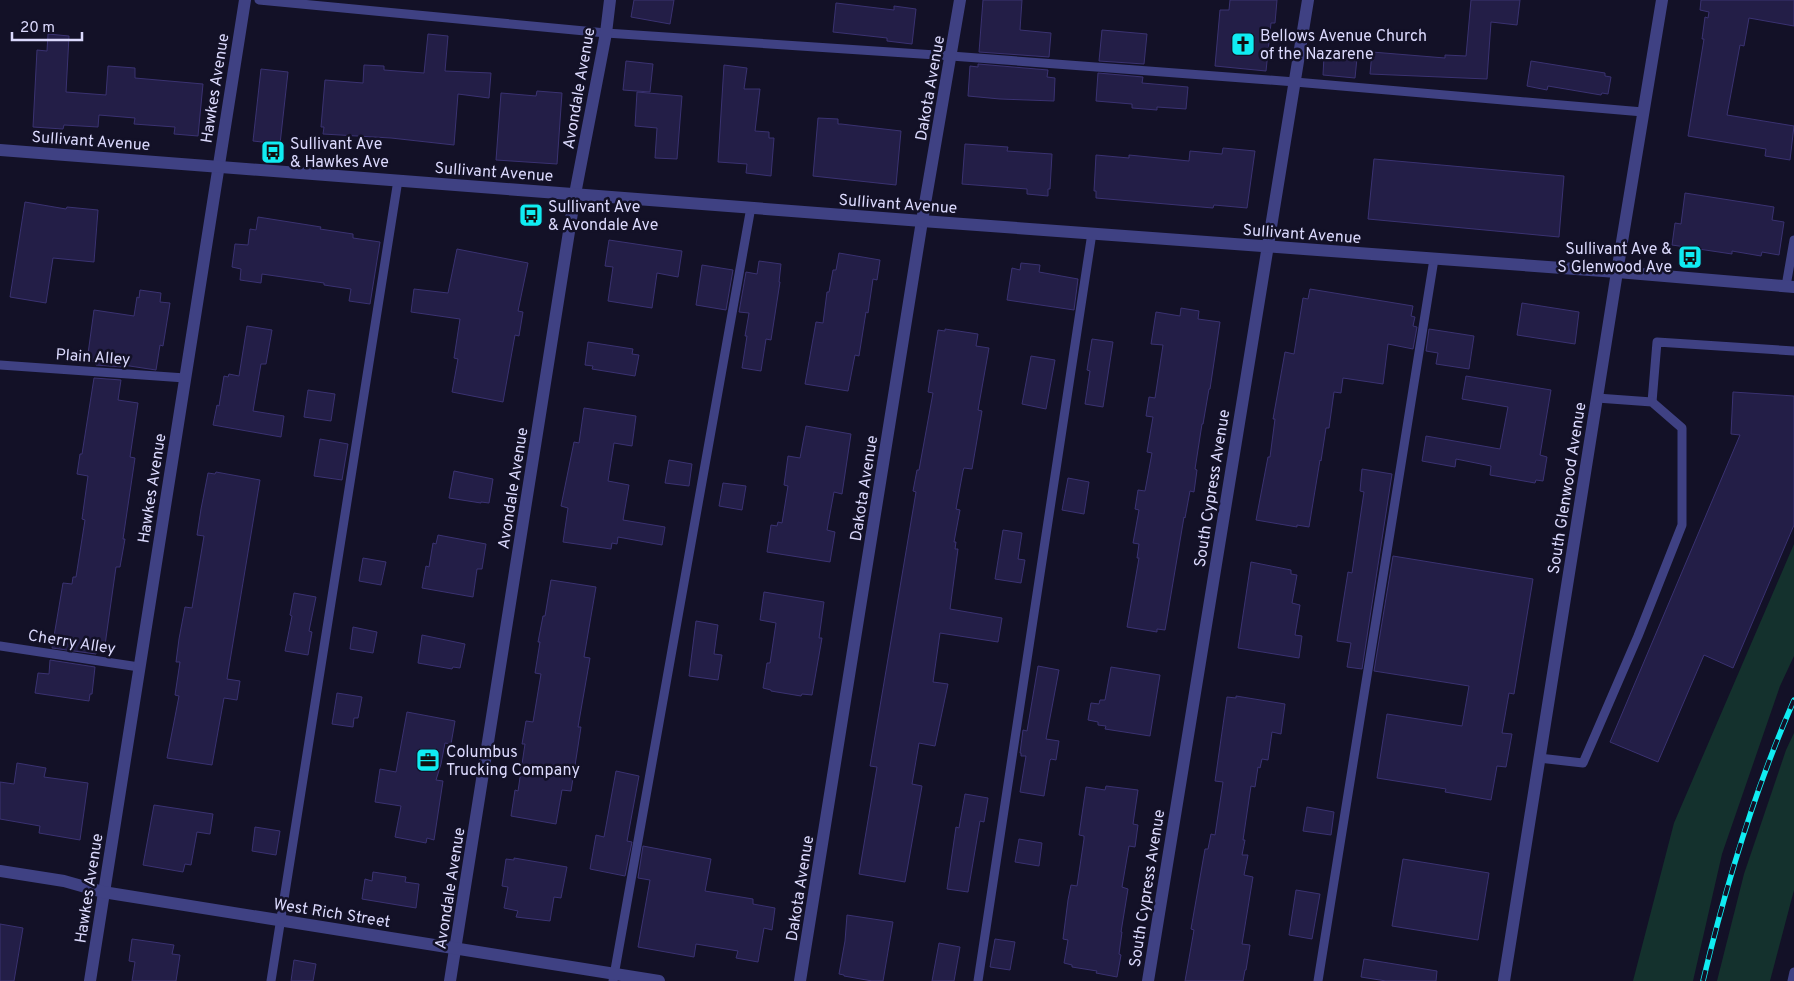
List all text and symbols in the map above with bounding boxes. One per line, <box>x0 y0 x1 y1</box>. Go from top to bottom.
scale bar <box>12 10 82 42</box>
text: 20 m <box>20 19 55 38</box>
street label: Avondale Avenue <box>559 26 601 151</box>
place label: Bellows Avenue Church of the Nazarene <box>1260 27 1427 65</box>
church icon: Bellows Avenue Church of the Nazarene <box>1230 31 1256 57</box>
street label: Hawkes Avenue <box>197 32 235 145</box>
street label: Dakota Avenue <box>912 34 950 143</box>
street label: Sullivant Avenue <box>31 128 151 156</box>
place label: Sullivant Ave & Hawkes Ave <box>290 135 389 173</box>
bus stop icon: Sullivant Ave & Hawkes Ave <box>260 139 286 165</box>
street label: Sullivant Avenue <box>434 159 554 187</box>
street label: Sullivant Avenue <box>838 191 958 219</box>
place label: Sullivant Ave & Avondale Ave <box>548 198 658 236</box>
bus stop icon: Sullivant Ave & Avondale Ave <box>518 202 544 228</box>
street label: Sullivant Avenue <box>1242 221 1362 249</box>
place label: Sullivant Ave & S Glenwood Ave <box>1557 240 1672 278</box>
bus stop icon: Sullivant Ave & S Glenwood Ave <box>1677 244 1703 270</box>
street label: Plain Alley <box>55 345 131 371</box>
street label: South Glenwood Avenue <box>1545 401 1591 576</box>
street label: South Cypress Avenue <box>1191 408 1235 569</box>
street label: Avondale Avenue <box>494 426 533 551</box>
street label: Hawkes Avenue <box>134 432 172 545</box>
street label: Dakota Avenue <box>847 434 883 543</box>
street label: Cherry Alley <box>26 626 117 660</box>
place label: Columbus Trucking Company <box>446 743 580 781</box>
office icon: Columbus Trucking Company <box>415 747 441 773</box>
street label: South Cypress Avenue <box>1126 808 1170 969</box>
street label: Avondale Avenue <box>431 826 470 951</box>
street label: Hawkes Avenue <box>71 832 109 945</box>
street label: Dakota Avenue <box>783 834 819 943</box>
street label: West Rich Street <box>272 895 392 933</box>

